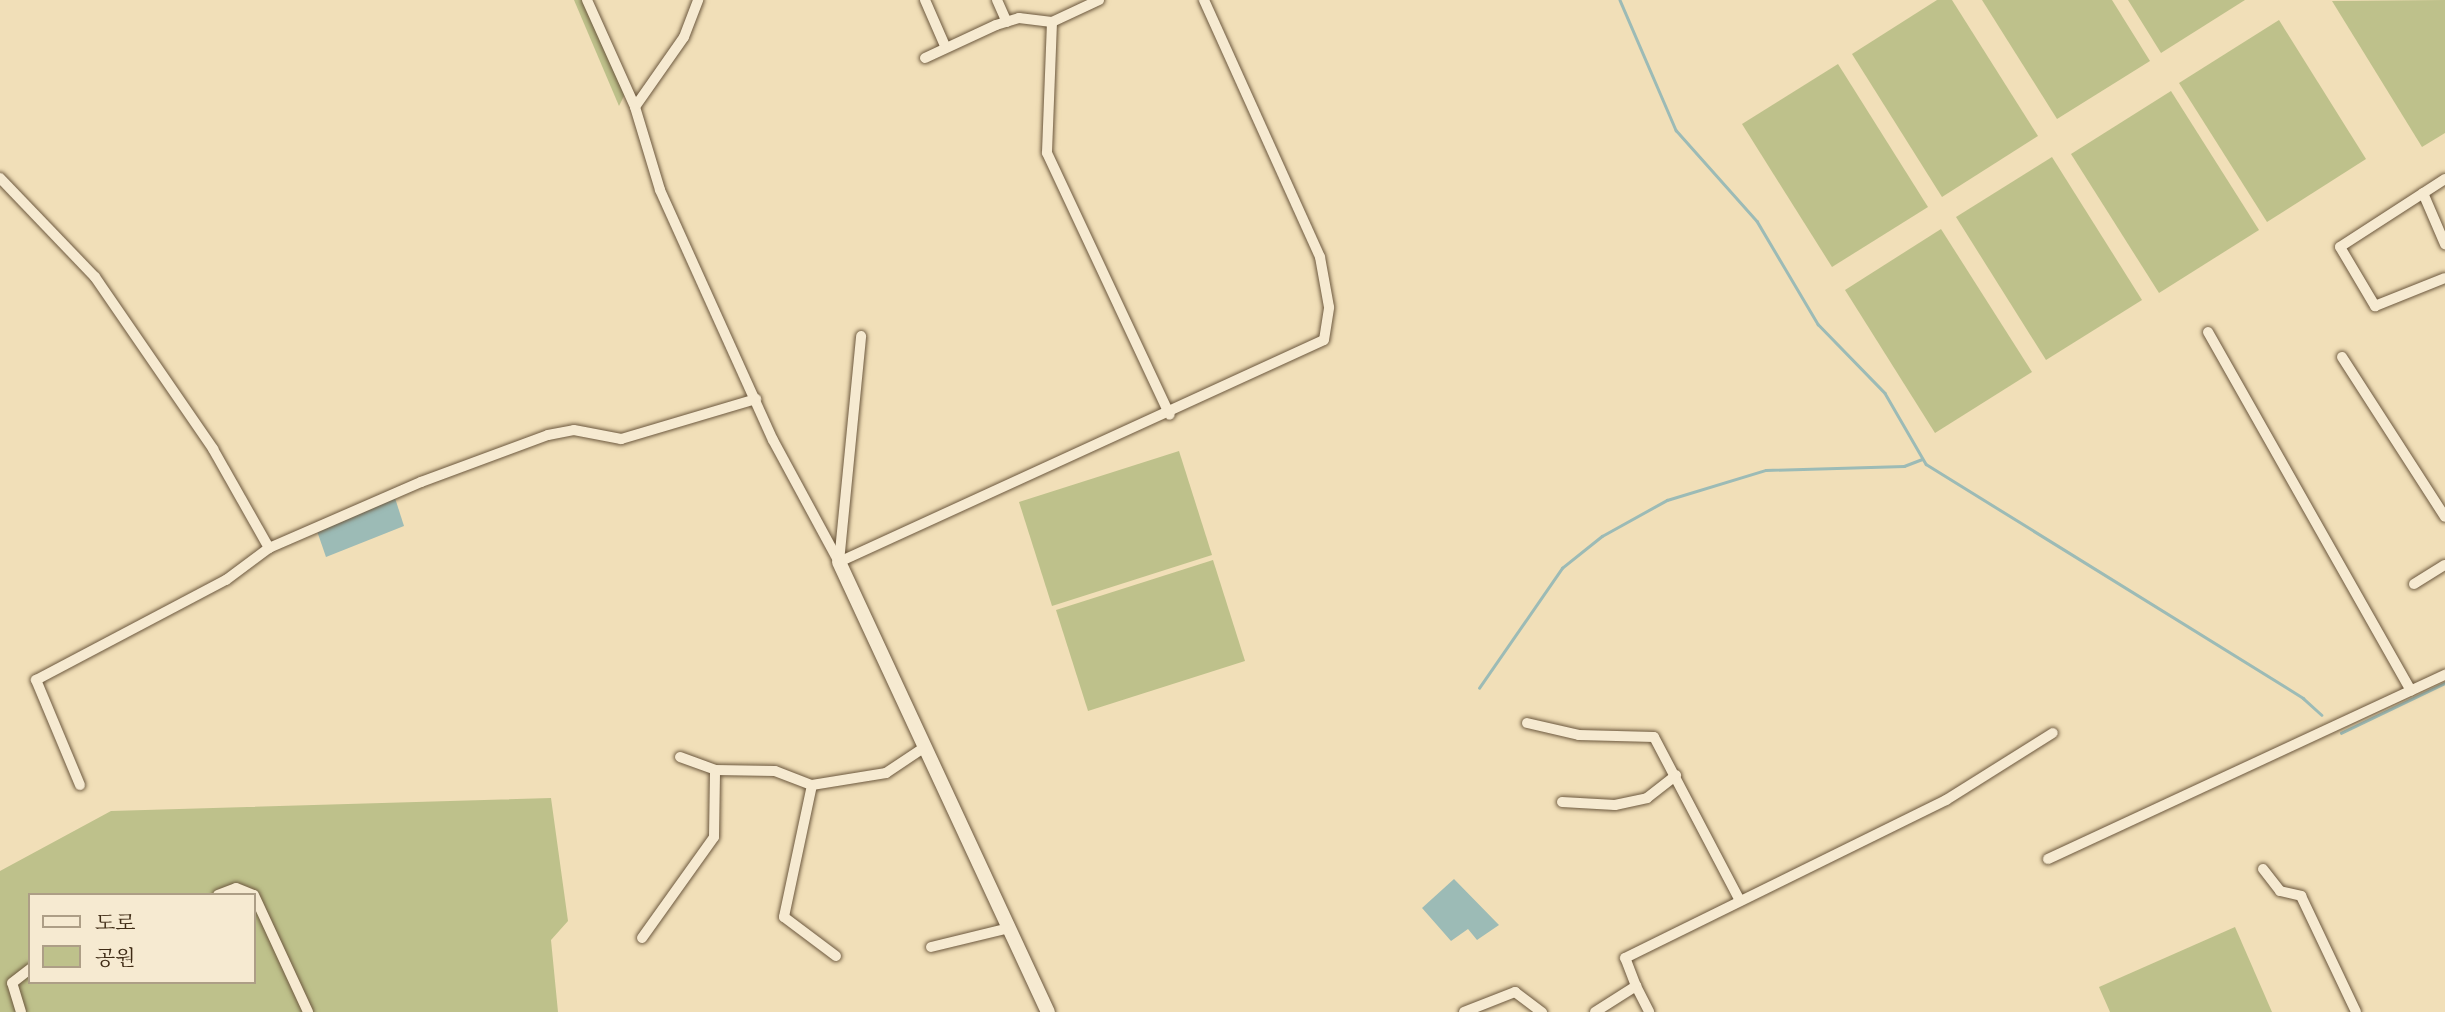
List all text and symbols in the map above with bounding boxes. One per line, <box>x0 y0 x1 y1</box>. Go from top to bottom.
legend <box>28 893 256 984</box>
text: 도로 <box>95 909 136 937</box>
text: 공원 <box>95 944 136 972</box>

